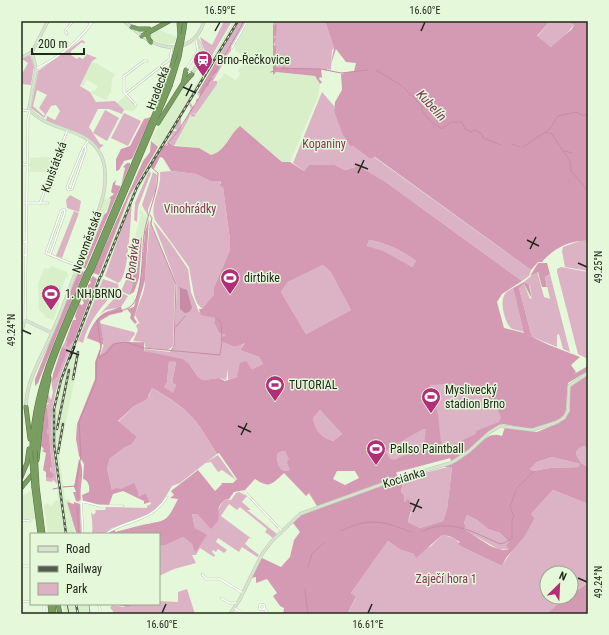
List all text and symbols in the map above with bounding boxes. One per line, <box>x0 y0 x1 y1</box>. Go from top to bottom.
text: 16.59°E <box>204 5 236 16</box>
text: 16.60°E <box>409 5 441 16</box>
scale bar <box>32 30 84 56</box>
text: 200 m <box>38 37 68 51</box>
station icon: Brno-Řečkovice <box>192 49 214 77</box>
place label: Brno-Řečkovice <box>217 52 290 67</box>
street label: Hradecká <box>144 64 172 111</box>
water label: Kubelín <box>414 87 450 124</box>
park label: Kopaniny <box>302 137 346 151</box>
street label: Kunštátská <box>38 139 70 194</box>
park label: Vinohrádky <box>164 202 216 216</box>
street label: Novoměstská <box>69 209 105 275</box>
water label: Ponávka <box>122 237 143 281</box>
text: 49.25°N <box>593 251 604 283</box>
sports icon: dirtbike <box>219 267 241 295</box>
place label: dirtbike <box>244 271 280 285</box>
sports icon: 1. NH BRNO <box>40 283 62 311</box>
place label: 1. NH BRNO <box>65 287 122 301</box>
text: 49.24°N <box>6 314 17 346</box>
sports icon: TUTORIAL <box>264 374 286 402</box>
place label: TUTORIAL <box>289 378 338 392</box>
place label: Myslivecký stadion Brno <box>445 383 505 411</box>
sports icon: Myslivecký stadion Brno <box>420 386 442 414</box>
sports icon: Pallso Paintball <box>365 438 387 466</box>
place label: Pallso Paintball <box>390 442 464 456</box>
street label: Kociánka <box>381 465 427 491</box>
legend <box>30 533 160 605</box>
text: Road <box>66 542 90 556</box>
text: Railway <box>66 562 102 576</box>
north arrow <box>539 565 579 605</box>
text: 49.24°N <box>593 566 604 598</box>
text: N <box>557 569 569 584</box>
park label: Zaječí hora 1 <box>415 572 477 586</box>
text: Park <box>66 582 88 596</box>
text: 16.60°E <box>146 619 178 630</box>
text: 16.61°E <box>352 619 384 630</box>

